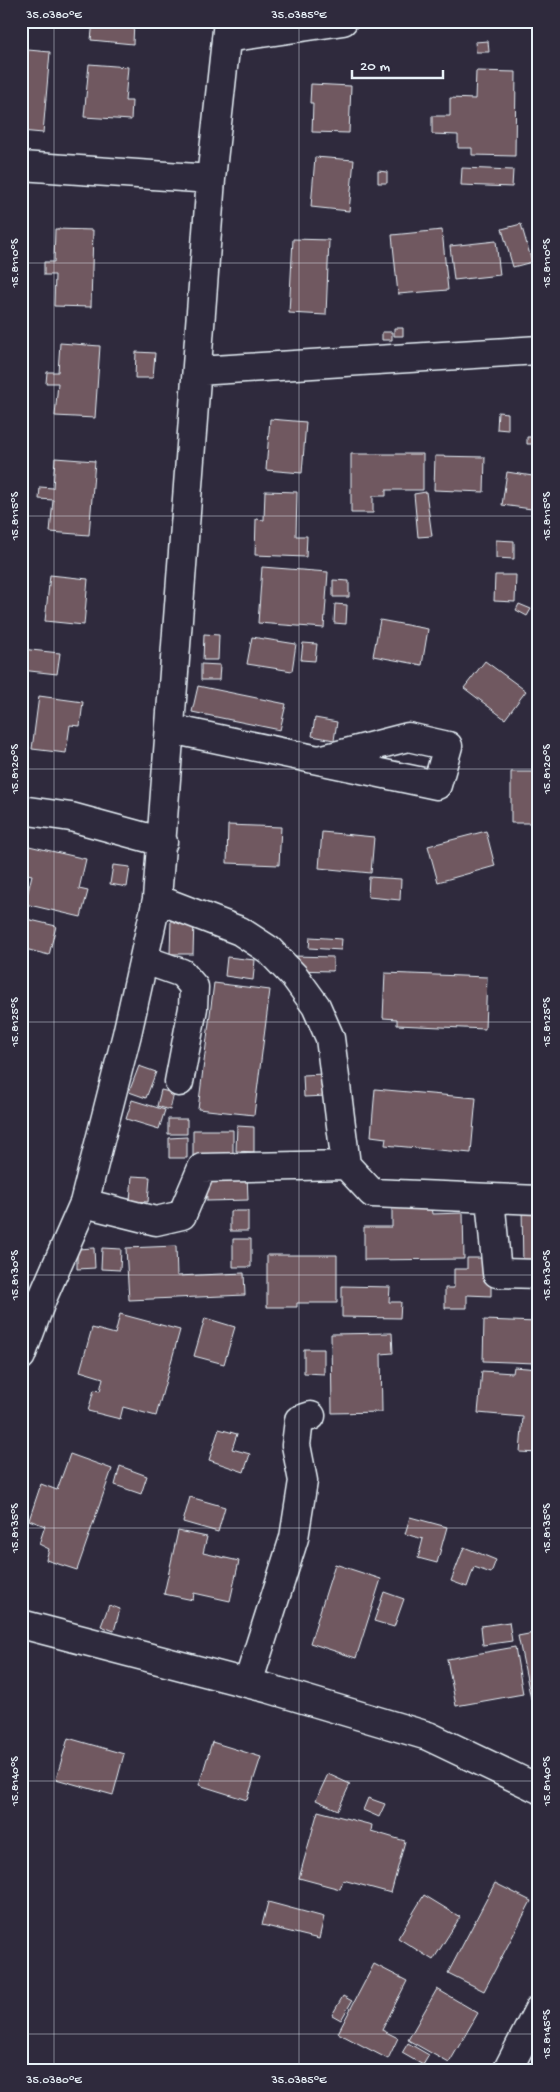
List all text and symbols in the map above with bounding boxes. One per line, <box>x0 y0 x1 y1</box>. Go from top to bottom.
text: 35.0380°E <box>25 9 82 23</box>
text: 35.0385°E <box>270 9 327 23</box>
scale bar <box>352 48 444 80</box>
text: 20 m <box>360 58 390 76</box>
text: 15.8110°S <box>9 238 23 288</box>
text: 15.8110°S <box>541 238 555 288</box>
text: 15.8115°S <box>9 491 23 541</box>
text: 15.8115°S <box>541 491 555 541</box>
text: 15.8120°S <box>9 744 23 795</box>
text: 15.8120°S <box>541 744 555 795</box>
text: 15.8125°S <box>9 997 23 1048</box>
text: 15.8125°S <box>541 997 555 1048</box>
text: 15.8130°S <box>9 1249 23 1301</box>
text: 15.8130°S <box>541 1249 555 1301</box>
text: 15.8135°S <box>9 1503 23 1554</box>
text: 15.8135°S <box>541 1503 555 1554</box>
text: 15.8140°S <box>9 1756 23 1807</box>
text: 15.8140°S <box>541 1756 555 1807</box>
text: 15.8145°S <box>541 2009 555 2060</box>
text: 35.0380°E <box>25 2074 82 2088</box>
text: 35.0385°E <box>270 2074 327 2088</box>

